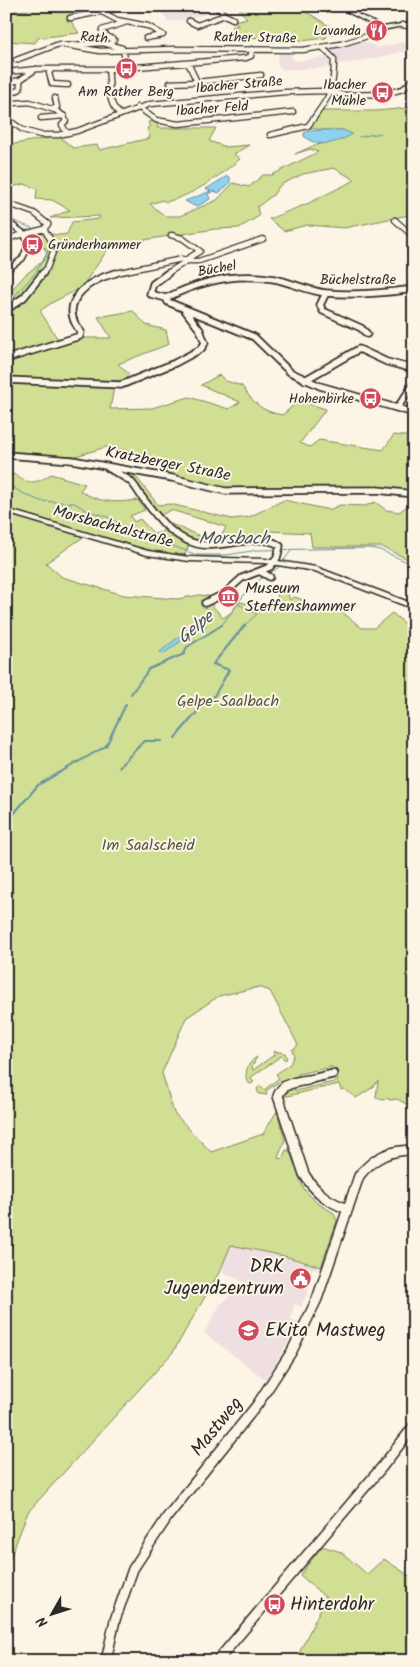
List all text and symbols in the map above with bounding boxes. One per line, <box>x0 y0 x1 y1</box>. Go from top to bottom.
restaurant icon: Lavanda <box>365 19 389 43</box>
place label: Lavanda <box>313 20 361 42</box>
street label: Rath <box>79 26 109 50</box>
street label: Rather Straße <box>213 26 297 50</box>
bus stop icon: Am Rather Berg <box>114 57 138 81</box>
street label: Ibacher Straße <box>195 70 284 100</box>
place label: Ibacher Mühle <box>323 74 367 112</box>
place label: Am Rather Berg <box>78 81 174 103</box>
bus stop icon: Ibacher Mühle <box>370 81 394 105</box>
street label: Ibacher Feld <box>175 95 250 123</box>
bus stop icon: Gründerhammer <box>20 233 44 257</box>
place label: Gründerhammer <box>48 234 142 256</box>
street label: Büchel <box>196 255 239 283</box>
street label: Büchelstraße <box>320 269 397 291</box>
bus stop icon: Hohenbirke <box>358 387 382 411</box>
place label: Hohenbirke <box>289 388 355 410</box>
street label: Kratzberger Straße <box>103 440 233 488</box>
street label: Morsbachtalstraße <box>50 499 176 555</box>
water label: Morsbach <box>198 525 271 554</box>
place label: Museum Steffenshammer <box>245 576 357 619</box>
museum icon: Museum Steffenshammer <box>217 585 241 609</box>
water label: Gelpe <box>171 603 222 652</box>
park label: Gelpe-Saalbach <box>177 689 279 714</box>
park label: Im Saalscheid <box>101 833 196 858</box>
place label: DRK Jugendzentrum <box>164 1252 285 1304</box>
public building icon: DRK Jugendzentrum <box>288 1266 312 1290</box>
place label: EKita Mastweg <box>265 1316 385 1346</box>
school or university icon: EKita Mastweg <box>237 1319 261 1343</box>
street label: Mastweg <box>183 1390 251 1464</box>
north arrow <box>28 1590 78 1640</box>
place label: Hinterdohr <box>290 1590 376 1620</box>
bus stop icon: Hinterdohr <box>262 1593 286 1617</box>
text: N <box>31 1611 54 1632</box>

